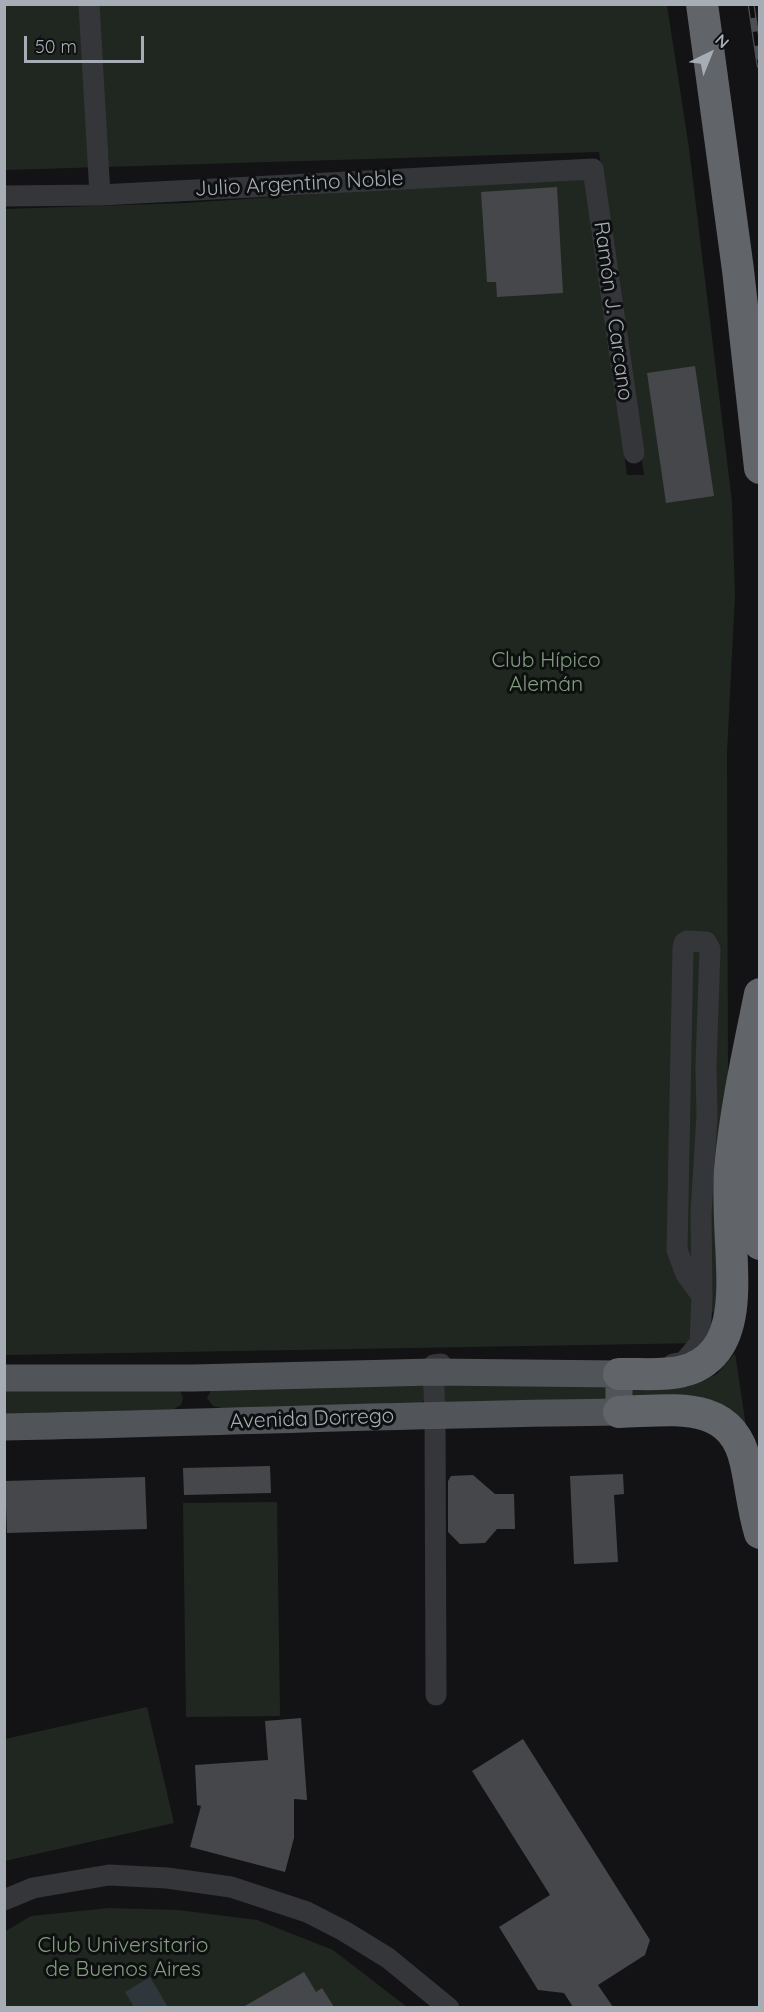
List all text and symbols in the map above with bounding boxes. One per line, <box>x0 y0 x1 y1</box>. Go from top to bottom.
scale bar <box>27 24 147 62</box>
north arrow <box>680 24 740 84</box>
text: N <box>711 30 733 52</box>
text: 50 m <box>35 35 77 58</box>
street label: Julio Argentino Noble <box>194 166 404 202</box>
street label: Ramón J. Carcano <box>588 220 638 402</box>
park label: Club Hípico Alemán <box>491 648 601 698</box>
street label: Avenida Dorrego <box>229 1404 395 1434</box>
park label: Club Universitario de Buenos Aires <box>38 1933 208 1983</box>

